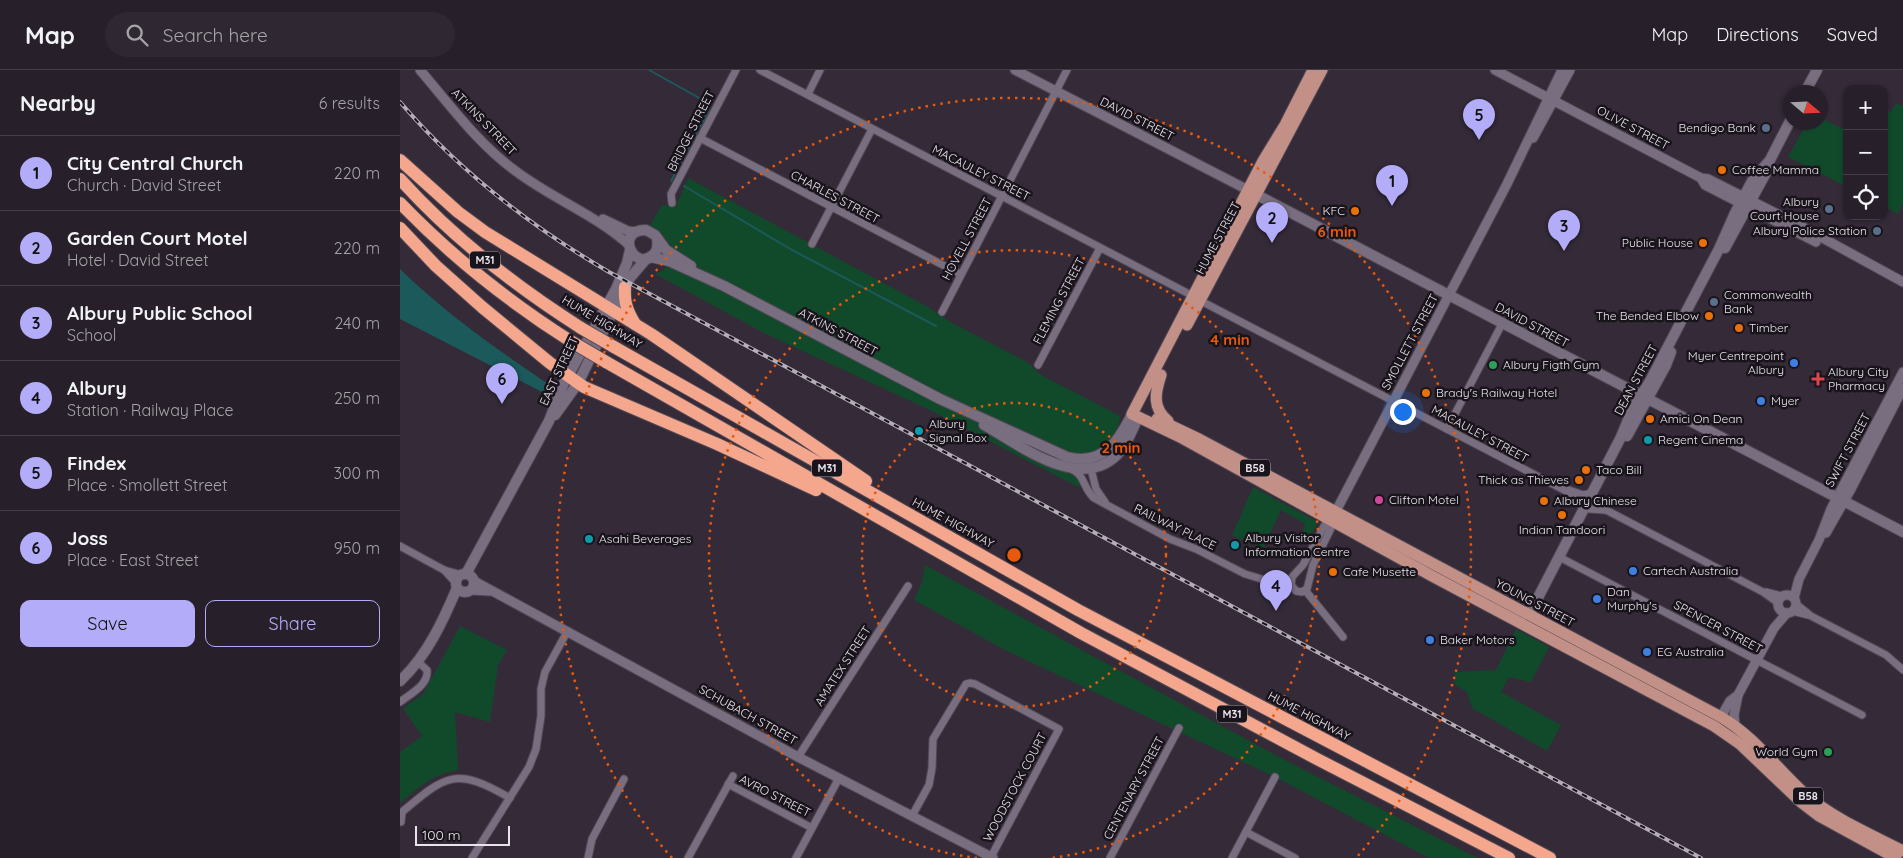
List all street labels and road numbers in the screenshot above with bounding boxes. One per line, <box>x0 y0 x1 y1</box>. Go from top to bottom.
street label: ATKINS STREET <box>449 85 520 158</box>
street label: BRIDGE STREET <box>664 88 717 174</box>
street label: DAVID STREET <box>1098 93 1177 144</box>
street label: OLIVE STREET <box>1595 102 1672 153</box>
street label: MACAULEY STREET <box>930 141 1033 204</box>
street label: CHARLES STREET <box>788 167 882 226</box>
street label: HOVELL STREET <box>938 195 995 283</box>
street label: HUME STREET <box>1192 199 1243 277</box>
road number: M31 <box>470 252 500 268</box>
street label: FLEMING STREET <box>1029 255 1088 347</box>
street label: SMOLLETT STREET <box>1378 291 1441 392</box>
street label: HUME HIGHWAY <box>559 292 645 352</box>
street label: DAVID STREET <box>1493 299 1572 350</box>
street label: ATKINS STREET <box>796 304 880 359</box>
street label: EAST STREET <box>536 334 581 408</box>
street label: DEAN STREET <box>1611 342 1661 418</box>
street label: MACAULEY STREET <box>1429 402 1531 465</box>
street label: SWIFT STREET <box>1822 410 1873 489</box>
road number: M31 <box>812 459 842 476</box>
road number: B58 <box>1240 459 1270 476</box>
street label: HUME HIGHWAY <box>910 494 997 551</box>
street label: RAILWAY PLACE <box>1132 500 1219 553</box>
street label: YOUNG STREET <box>1493 575 1577 630</box>
street label: SPENCER STREET <box>1671 597 1765 656</box>
street label: AMATEX STREET <box>811 623 874 709</box>
street label: SCHUBACH STREET <box>697 681 800 748</box>
street label: HUME HIGHWAY <box>1265 688 1353 744</box>
road number: M31 <box>1217 706 1247 722</box>
street label: WOODSTOCK COURT <box>979 730 1050 844</box>
street label: CENTENARY STREET <box>1100 734 1167 842</box>
street label: AVRO STREET <box>737 771 813 820</box>
road number: B58 <box>1793 788 1823 804</box>

